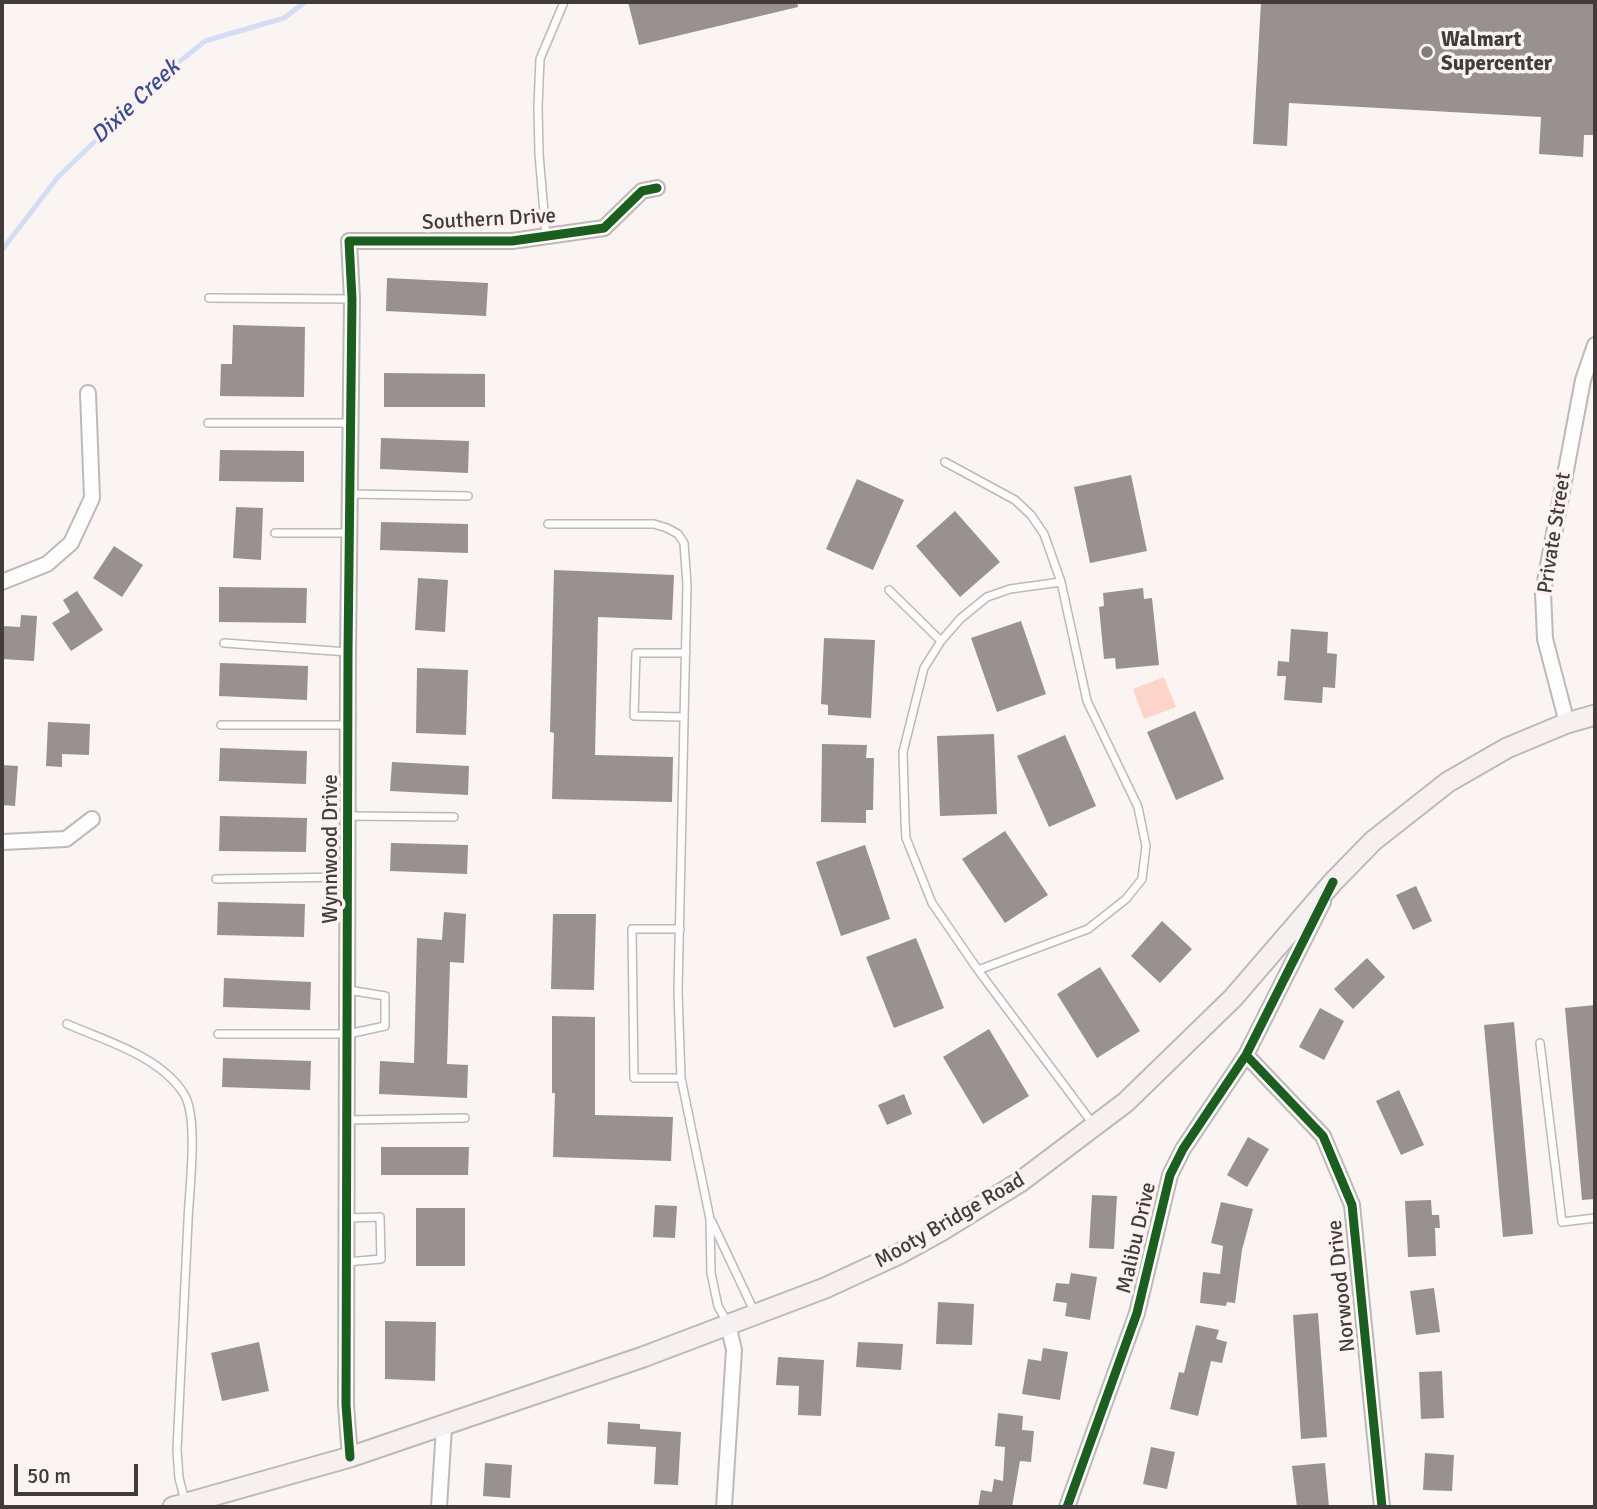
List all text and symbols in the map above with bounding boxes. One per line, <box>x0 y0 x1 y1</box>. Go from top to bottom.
place label: Walmart Supercenter <box>1441 27 1552 77</box>
marker: Walmart Supercenter <box>1419 44 1435 60</box>
water label: Dixie Creek <box>86 54 186 150</box>
street label: Southern Drive <box>421 204 557 236</box>
street label: Private Street <box>1533 471 1577 595</box>
street label: Wynnwood Drive <box>318 774 344 924</box>
street label: Mooty Bridge Road <box>871 1168 1029 1274</box>
street label: Malibu Drive <box>1112 1180 1162 1296</box>
street label: Norwood Drive <box>1323 1219 1361 1353</box>
scale bar <box>18 1450 142 1494</box>
text: 50 m <box>27 1463 71 1489</box>

